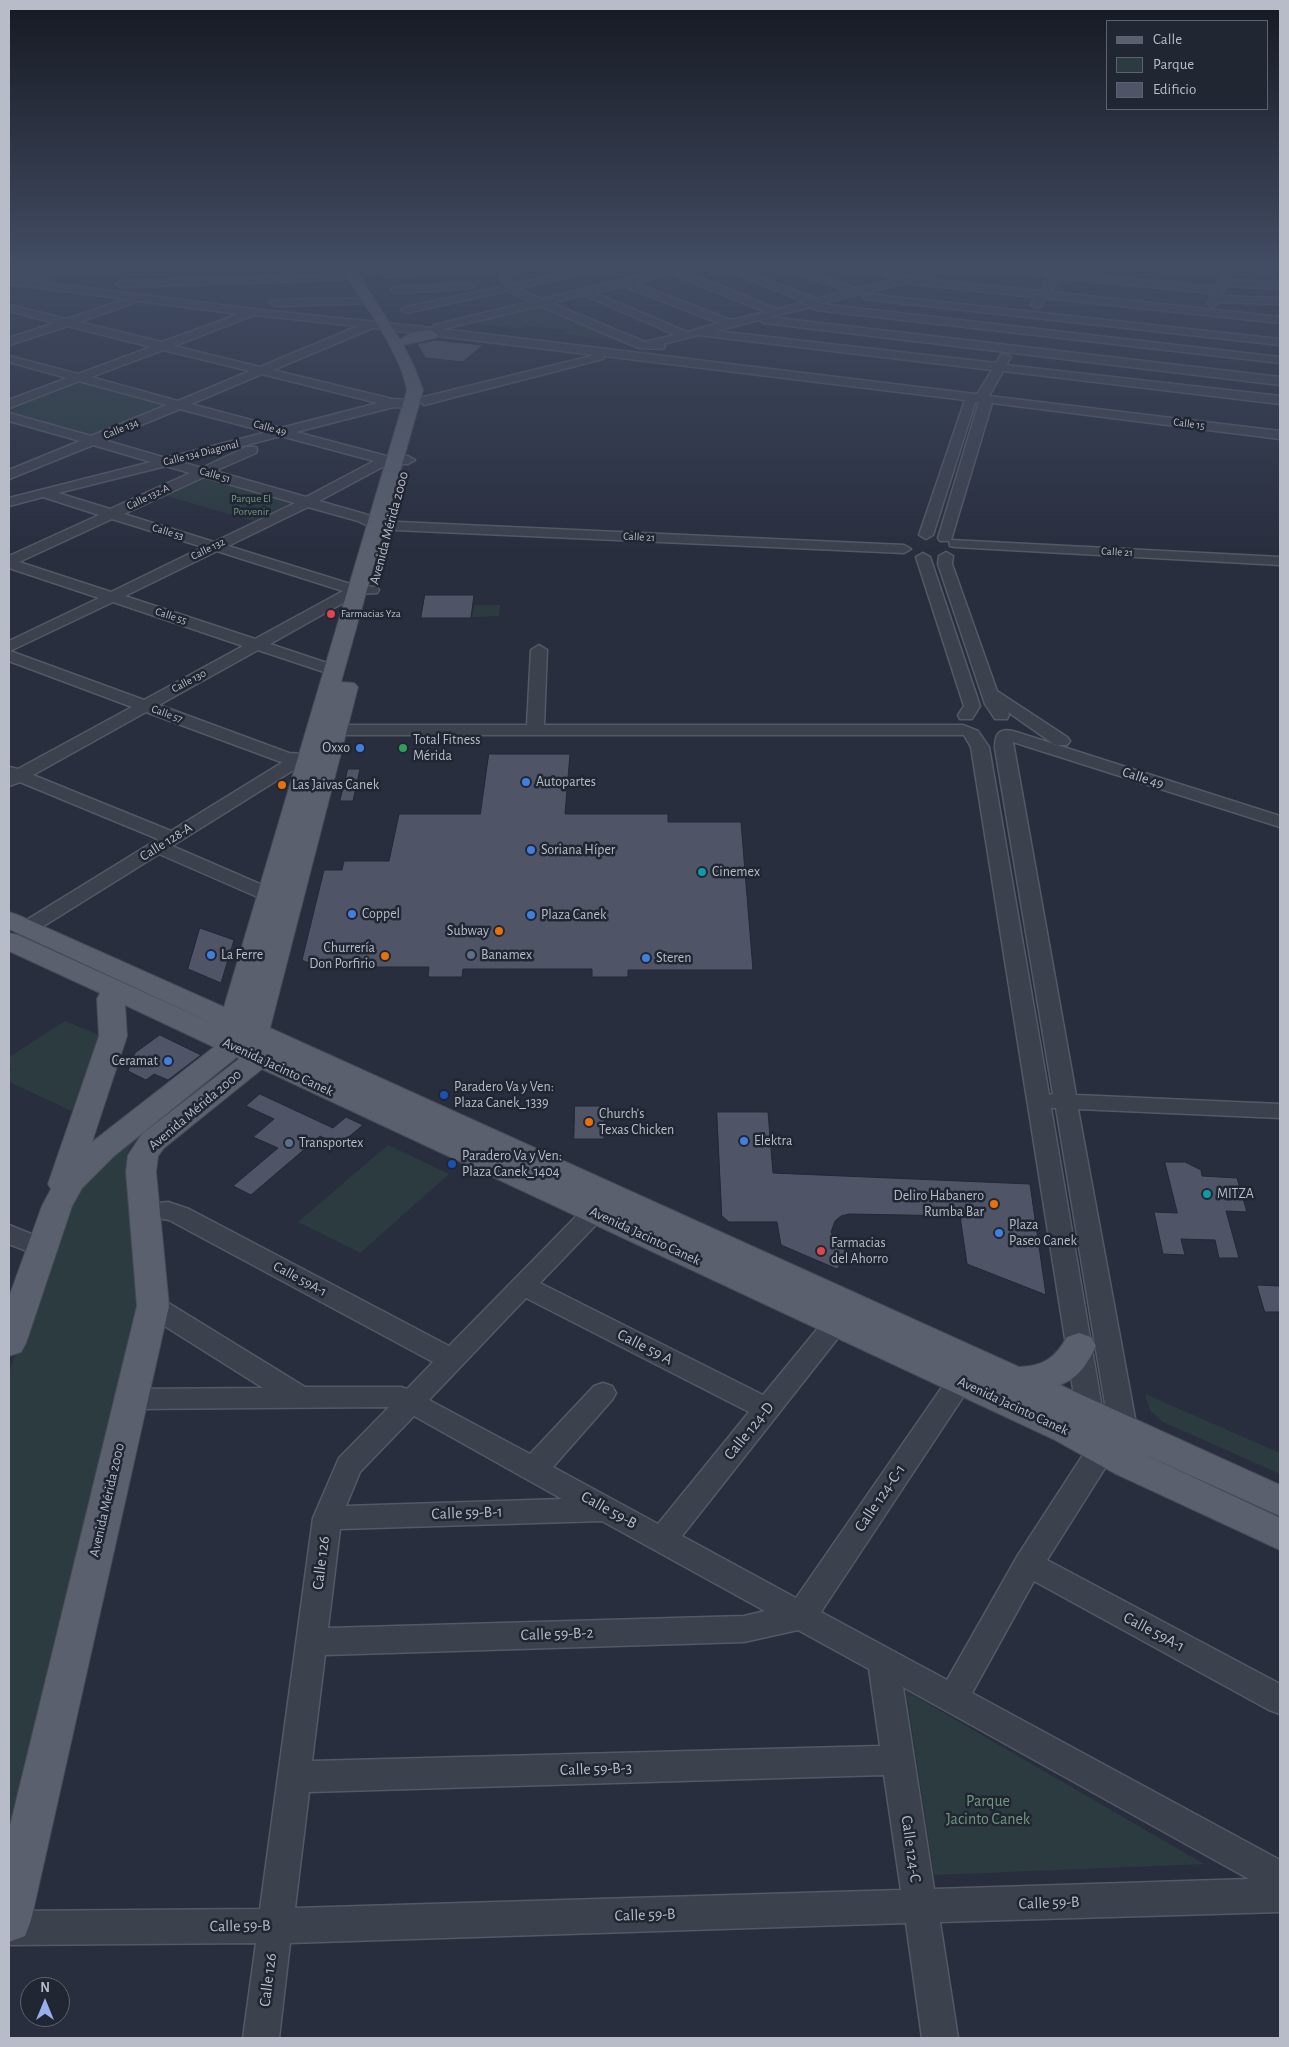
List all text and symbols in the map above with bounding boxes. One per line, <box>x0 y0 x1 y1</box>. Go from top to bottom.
legend <box>1106 20 1269 110</box>
text: Calle <box>1153 32 1182 47</box>
text: Parque <box>1153 57 1194 72</box>
text: Edificio <box>1153 82 1196 97</box>
street label: Calle 134 <box>102 416 140 442</box>
street label: Calle 15 <box>1173 416 1205 432</box>
street label: Calle 49 <box>252 417 288 439</box>
street label: Calle 134 Diagonal <box>162 437 240 469</box>
street label: Calle 51 <box>198 464 232 486</box>
street label: Avenida Mérida 2000 <box>366 470 412 586</box>
street label: Calle 132-A <box>125 481 171 513</box>
park label: Parque El Porvenir <box>231 492 271 518</box>
street label: Calle 53 <box>151 521 185 543</box>
street label: Calle 21 <box>623 530 655 544</box>
street label: Calle 132 <box>189 535 227 563</box>
street label: Calle 21 <box>1101 545 1133 559</box>
street label: Calle 55 <box>154 605 188 627</box>
place label: Farmacias Yza <box>341 607 401 621</box>
marker: Farmacias Yza <box>325 608 337 620</box>
street label: Calle 130 <box>169 666 209 696</box>
street label: Calle 57 <box>150 702 184 726</box>
place label: Total Fitness Mérida <box>413 732 480 764</box>
place label: Oxxo <box>322 740 350 756</box>
marker: Oxxo <box>354 742 366 754</box>
marker: Total Fitness Mérida <box>397 742 409 754</box>
street label: Calle 49 <box>1120 763 1166 793</box>
place label: Autopartes <box>536 774 596 790</box>
marker: Autopartes <box>520 776 532 788</box>
place label: Las Jaivas Canek <box>292 777 379 793</box>
marker: Las Jaivas Canek <box>276 779 288 791</box>
street label: Calle 128-A <box>137 819 195 865</box>
place label: Soriana Híper <box>541 842 615 858</box>
marker: Soriana Híper <box>525 844 537 856</box>
place label: Cinemex <box>712 864 760 880</box>
marker: Cinemex <box>696 866 708 878</box>
place label: Coppel <box>362 906 400 922</box>
place label: Plaza Canek <box>541 907 606 923</box>
marker: Coppel <box>346 908 358 920</box>
marker: Plaza Canek <box>525 909 537 921</box>
place label: Subway <box>447 923 489 939</box>
marker: Subway <box>493 925 505 937</box>
place label: Churrería Don Porfirio <box>309 940 375 972</box>
place label: La Ferre <box>221 947 263 963</box>
place label: Banamex <box>481 947 532 963</box>
marker: La Ferre <box>205 949 217 961</box>
marker: Banamex <box>465 949 477 961</box>
marker: Churrería Don Porfirio <box>379 950 391 962</box>
place label: Steren <box>656 950 692 966</box>
marker: Steren <box>640 952 652 964</box>
street label: Avenida Jacinto Canek <box>220 1034 336 1100</box>
place label: Ceramat <box>112 1053 158 1069</box>
marker: Ceramat <box>162 1055 174 1067</box>
street label: Avenida Mérida 2000 <box>145 1066 245 1154</box>
place label: Paradero Va y Ven: Plaza Canek_1339 <box>454 1079 554 1112</box>
marker: Paradero Va y Ven: Plaza Canek_1339 <box>438 1089 450 1101</box>
place label: Church's Texas Chicken <box>599 1106 674 1138</box>
marker: Church's Texas Chicken <box>583 1116 595 1128</box>
place label: Elektra <box>754 1133 792 1149</box>
place label: Transportex <box>299 1135 363 1151</box>
marker: Elektra <box>738 1135 750 1147</box>
marker: Transportex <box>283 1137 295 1149</box>
place label: Paradero Va y Ven: Plaza Canek_1404 <box>462 1148 562 1180</box>
marker: Paradero Va y Ven: Plaza Canek_1404 <box>446 1158 458 1170</box>
place label: MITZA <box>1217 1186 1254 1202</box>
place label: Deliro Habanero Rumba Bar <box>894 1188 984 1220</box>
marker: MITZA <box>1201 1188 1213 1200</box>
marker: Deliro Habanero Rumba Bar <box>988 1198 1000 1210</box>
street label: Avenida Jacinto Canek <box>587 1203 703 1269</box>
place label: Plaza Paseo Canek <box>1009 1217 1077 1250</box>
marker: Plaza Paseo Canek <box>993 1227 1005 1239</box>
place label: Farmacias del Ahorro <box>831 1235 888 1268</box>
marker: Farmacias del Ahorro <box>815 1245 827 1257</box>
street label: Calle 59A-1 <box>270 1258 330 1300</box>
street label: Calle 59 A <box>614 1325 676 1369</box>
street label: Avenida Jacinto Canek <box>955 1373 1071 1439</box>
street label: Calle 124-D <box>720 1398 778 1464</box>
street label: Avenida Mérida 2000 <box>86 1441 128 1559</box>
street label: Calle 124-C-1 <box>850 1461 910 1535</box>
street label: Calle 59-B <box>578 1487 640 1533</box>
street label: Calle 59-B-1 <box>431 1502 503 1524</box>
street label: Calle 126 <box>308 1535 334 1591</box>
street label: Calle 59A-1 <box>1120 1608 1188 1656</box>
street label: Calle 59-B-2 <box>520 1623 594 1645</box>
street label: Calle 59-B-3 <box>560 1758 632 1780</box>
park label: Parque Jacinto Canek <box>946 1791 1030 1829</box>
street label: Calle 124-C <box>897 1814 925 1884</box>
street label: Calle 59-B <box>1018 1892 1080 1914</box>
street label: Calle 59-B <box>614 1904 676 1926</box>
street label: Calle 59-B <box>209 1916 271 1936</box>
street label: Calle 126 <box>255 1952 281 2008</box>
north arrow <box>20 1977 70 2027</box>
text: N <box>40 1981 50 1995</box>

